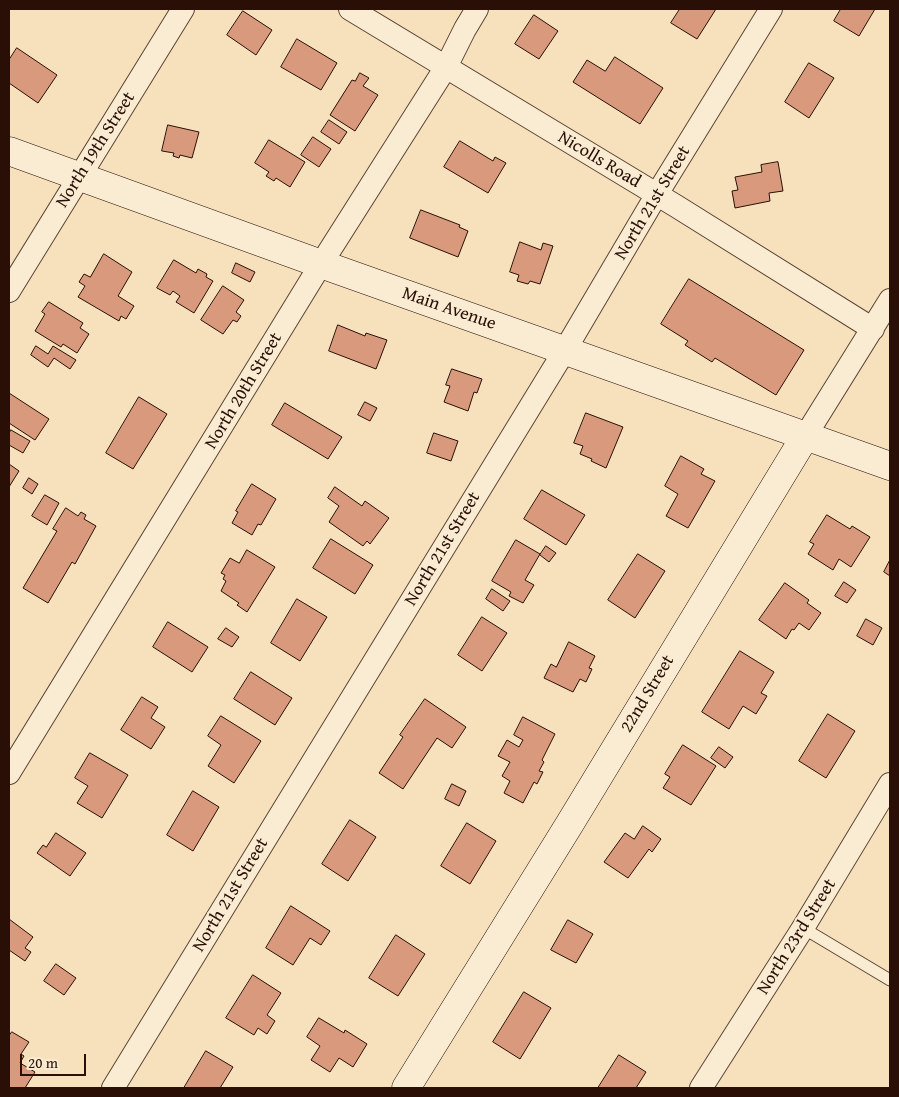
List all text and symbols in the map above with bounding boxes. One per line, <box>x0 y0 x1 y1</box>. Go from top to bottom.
street label: North 19th Street <box>52 88 140 212</box>
street label: Nicolls Road <box>554 127 644 193</box>
street label: North 21st Street <box>610 142 696 264</box>
street label: Main Avenue <box>399 283 499 335</box>
street label: North 20th Street <box>201 329 287 453</box>
street label: North 21st Street <box>400 488 486 610</box>
street label: 22nd Street <box>616 651 680 737</box>
street label: North 21st Street <box>188 834 274 956</box>
street label: North 23rd Street <box>753 875 841 999</box>
scale bar <box>22 1044 89 1076</box>
text: 20 m <box>28 1052 58 1073</box>

